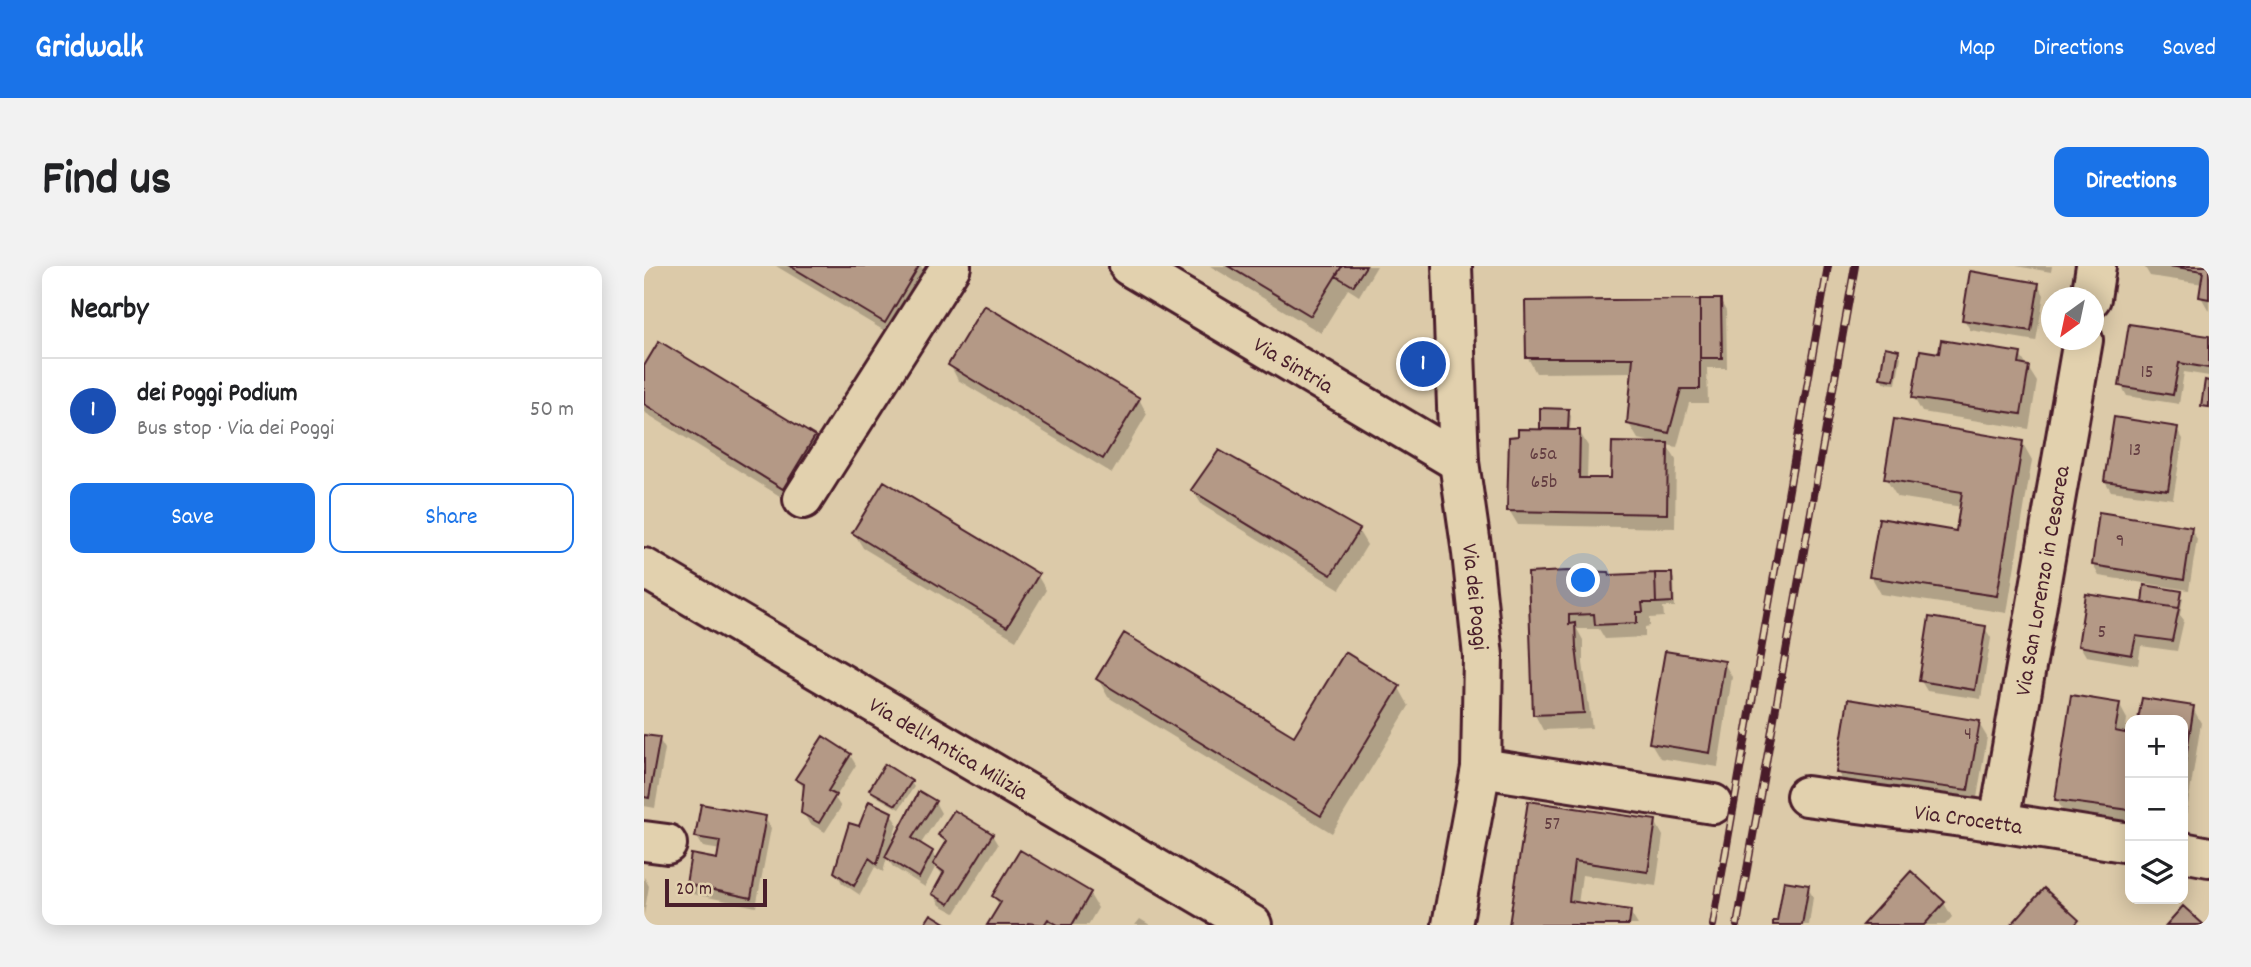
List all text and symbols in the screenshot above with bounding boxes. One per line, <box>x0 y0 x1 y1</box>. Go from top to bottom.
text: Gridwalk <box>35 26 144 73</box>
text: Map <box>1959 32 1995 66</box>
text: Directions <box>2033 32 2124 66</box>
text: Saved <box>2162 32 2216 66</box>
text: Find us <box>42 147 171 217</box>
button: Directions <box>2054 147 2209 217</box>
north arrow <box>2041 287 2104 350</box>
text: Nearby <box>70 290 148 333</box>
street label: Via Sintria <box>1246 330 1340 404</box>
pin: 1 <box>1400 338 1446 390</box>
house number: 15 <box>2141 360 2153 387</box>
text: dei Poggi Podium <box>137 376 298 413</box>
text: 1 <box>90 394 96 427</box>
text: 50 m <box>530 394 574 427</box>
text: Bus stop · Via dei Poggi <box>137 413 334 446</box>
house number: 13 <box>2129 438 2141 465</box>
house number: 65a <box>1529 442 1558 469</box>
street label: Via San Lorenzo in Cesarea <box>2008 462 2081 699</box>
house number: 65b <box>1531 470 1557 497</box>
button: Save <box>70 483 315 553</box>
button: Share <box>329 483 574 553</box>
house number: 9 <box>2116 529 2124 556</box>
street label: Via dei Poggi <box>1451 542 1495 652</box>
your location <box>1566 563 1600 597</box>
house number: 5 <box>2098 620 2106 647</box>
street label: Via dell'Antica Milizia <box>861 690 1035 811</box>
map controls <box>2125 715 2188 904</box>
button: + <box>2125 715 2188 778</box>
house number: 4 <box>1964 722 1972 749</box>
button: − <box>2125 778 2188 841</box>
street label: Via Crocetta <box>1912 798 2026 846</box>
house number: 57 <box>1544 812 1560 839</box>
button: layers <box>2125 841 2188 904</box>
scale bar <box>665 876 766 908</box>
text: 20 m <box>676 877 712 904</box>

